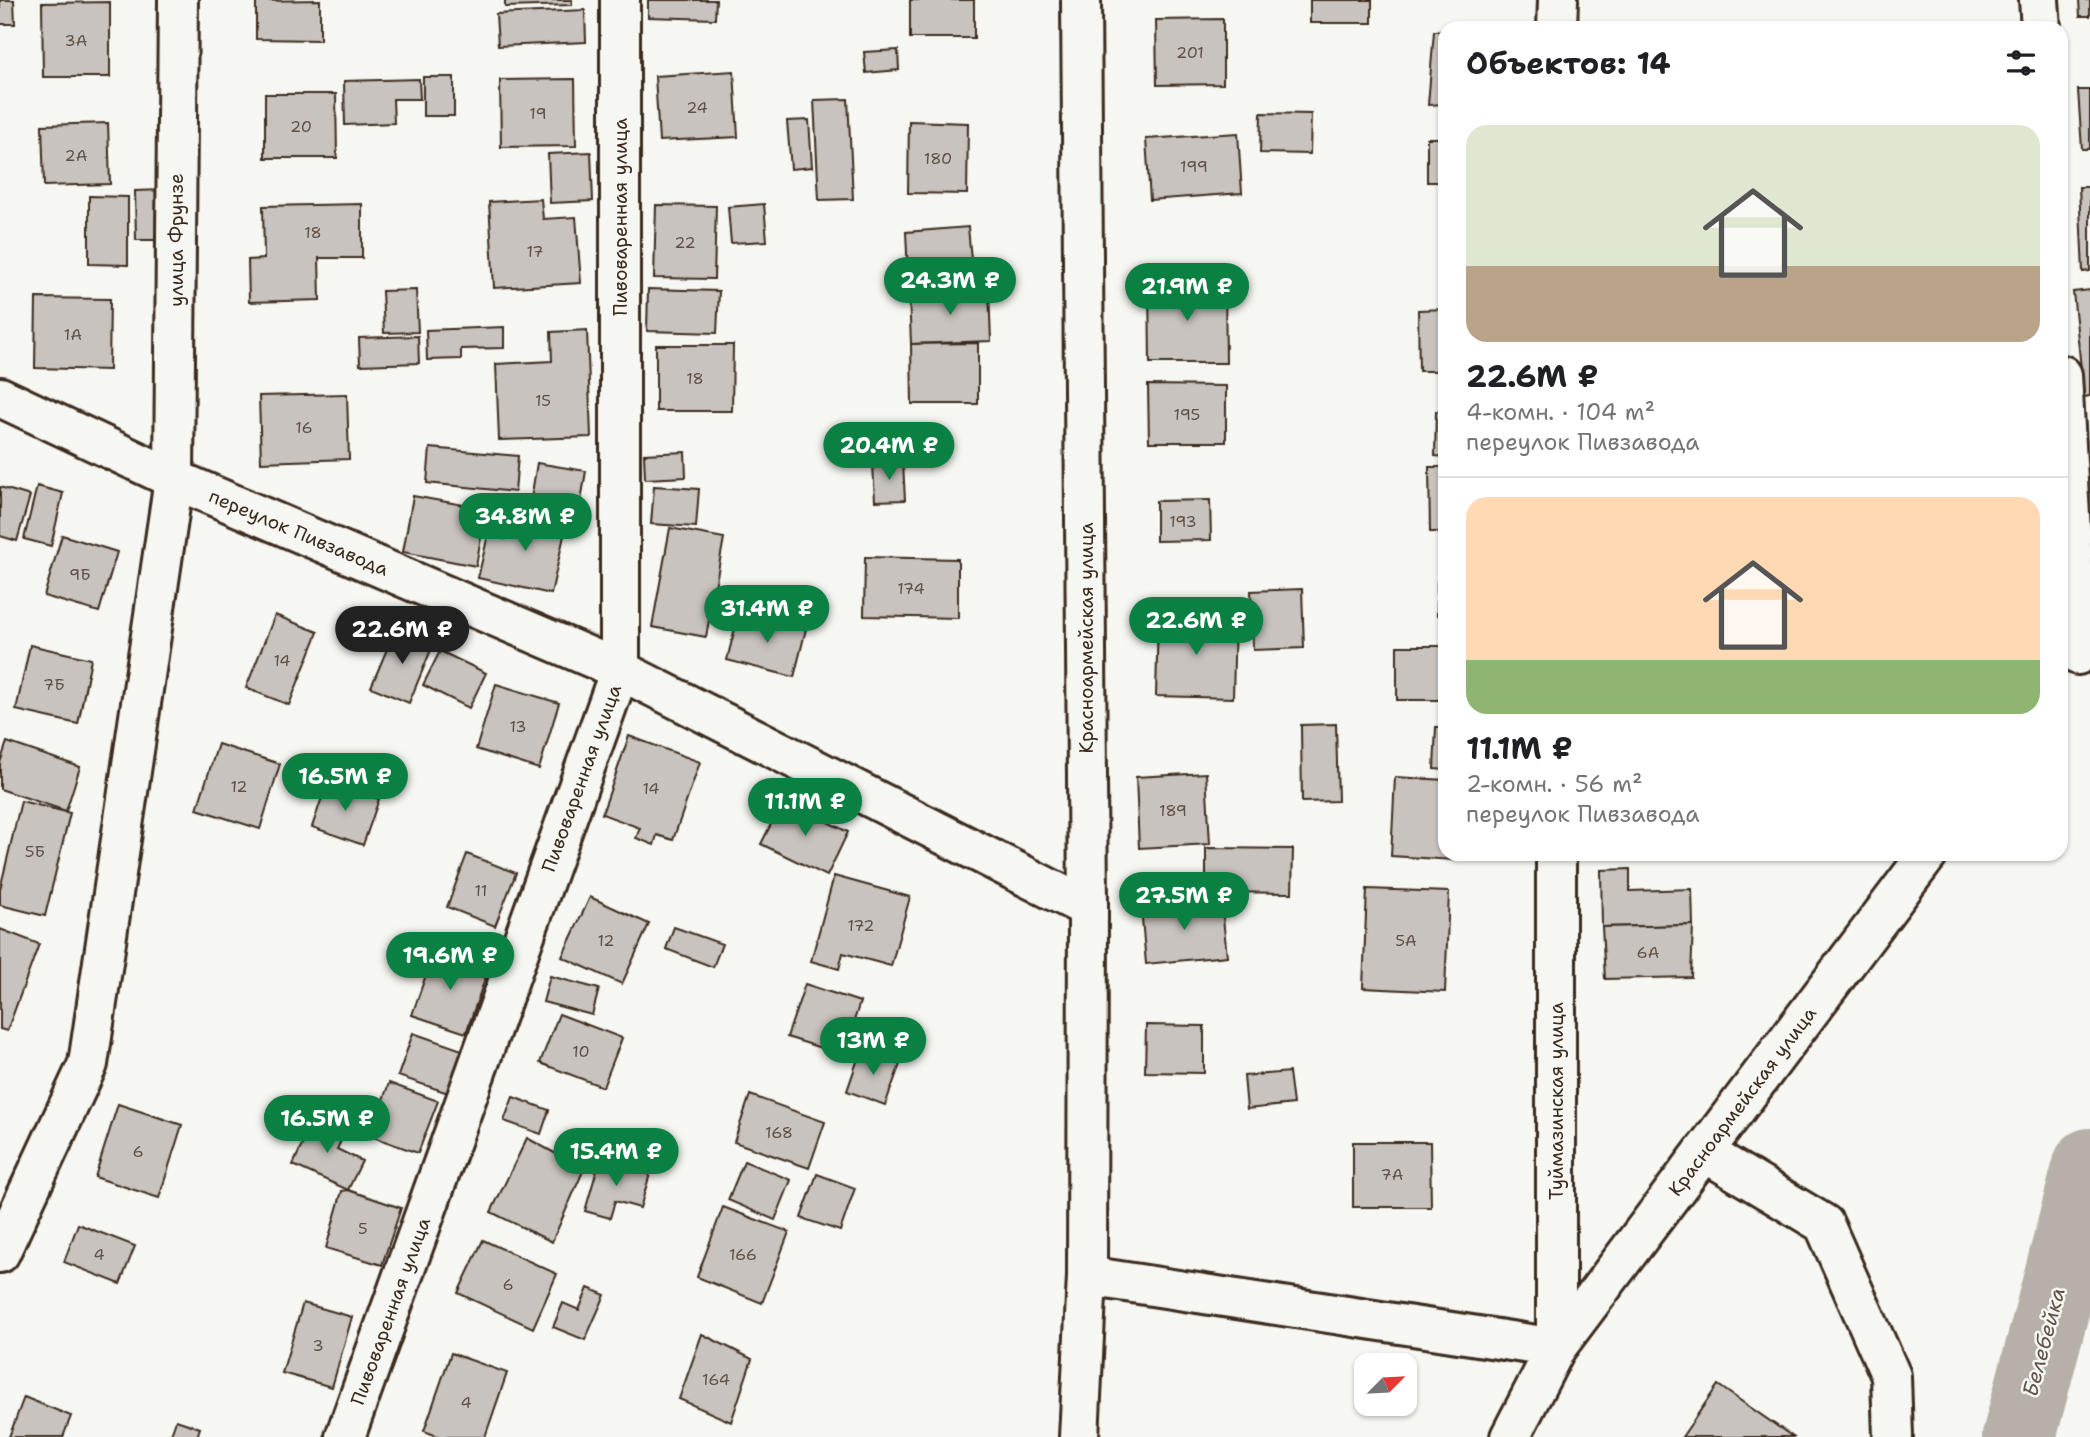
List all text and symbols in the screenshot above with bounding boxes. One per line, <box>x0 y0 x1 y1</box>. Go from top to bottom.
house number: 3А <box>65 30 87 51</box>
house number: 201 <box>1176 42 1204 63</box>
text: Объектов: 14 <box>1466 43 1671 84</box>
icon: filters <box>2002 44 2040 82</box>
house number: 24 <box>686 97 708 118</box>
house number: 19 <box>529 103 547 124</box>
house number: 20 <box>290 116 312 137</box>
street label: Пивоваренная улица <box>608 118 633 316</box>
house number: 2А <box>65 145 87 166</box>
house number: 180 <box>924 148 952 169</box>
house number: 199 <box>1180 156 1208 177</box>
icon: home <box>1690 170 1816 296</box>
street label: улица Фрунзе <box>164 173 189 307</box>
house number: 18 <box>304 222 322 243</box>
house number: 22 <box>674 232 696 253</box>
house number: 17 <box>526 241 544 262</box>
pin: 24.3M ₽ <box>885 258 1015 317</box>
pin: 21.9M ₽ <box>1122 264 1252 323</box>
text: 24.3M ₽ <box>900 265 1000 295</box>
text: 21.9M ₽ <box>1141 271 1233 301</box>
house number: 1А <box>64 324 82 345</box>
text: 22.6M ₽ <box>1466 356 1598 397</box>
house number: 18 <box>686 368 704 389</box>
house number: 15 <box>535 390 551 411</box>
text: 4-комн. · 104 m² <box>1466 397 1655 427</box>
house number: 195 <box>1174 404 1200 425</box>
house number: 16 <box>295 417 313 438</box>
pin: 20.4M ₽ <box>824 422 954 482</box>
text: переулок Пивзавода <box>1466 427 1700 457</box>
text: 20.4M ₽ <box>839 430 939 460</box>
street label: переулок Пивзавода <box>205 483 393 582</box>
pin: 34.8M ₽ <box>460 494 590 553</box>
text: 34.8M ₽ <box>475 501 575 531</box>
house number: 193 <box>1169 511 1197 532</box>
street label: Красноармейская улица <box>1074 522 1099 754</box>
icon: home <box>1690 542 1816 668</box>
house number: 9Б <box>69 564 91 585</box>
house number: 174 <box>897 578 925 599</box>
pin: 31.4M ₽ <box>702 586 832 645</box>
text: 31.4M ₽ <box>720 593 814 623</box>
pin: 22.6M ₽ <box>1131 598 1261 657</box>
text: 22.6M ₽ <box>1145 605 1247 635</box>
pin: 22.6M ₽ <box>337 606 467 666</box>
text: 22.6M ₽ <box>351 614 453 644</box>
house number: 14 <box>273 650 291 671</box>
house number: 7Б <box>43 674 65 695</box>
street label: Пивоваренная улица <box>536 681 627 875</box>
house number: 13 <box>509 716 527 737</box>
text: 11.1M ₽ <box>1466 728 1573 769</box>
pin: 16.5M ₽ <box>280 754 410 813</box>
text: 16.5M ₽ <box>298 761 392 791</box>
text: 2-комн. · 56 m² <box>1466 769 1643 799</box>
house number: 12 <box>230 776 248 797</box>
house number: 14 <box>642 778 660 799</box>
pin: 11.1M ₽ <box>740 778 870 838</box>
text: 11.1M ₽ <box>764 786 846 816</box>
text: переулок Пивзавода <box>1466 799 1700 829</box>
house number: 189 <box>1159 800 1187 821</box>
house number: 5Б <box>25 841 45 862</box>
pin: 27.5M ₽ <box>1119 872 1249 932</box>
house number: 11 <box>475 880 487 901</box>
text: 27.5M ₽ <box>1135 880 1233 910</box>
house number: 172 <box>848 915 874 936</box>
house number: 12 <box>597 930 615 951</box>
house number: 5А <box>1395 930 1417 951</box>
pin: 19.6M ₽ <box>385 932 515 992</box>
text: 19.6M ₽ <box>402 940 498 970</box>
house number: 6А <box>1637 942 1659 963</box>
street label: Красноармейская улица <box>1663 1001 1822 1201</box>
street label: Туймазинская улица <box>1544 1002 1569 1200</box>
pin: 13M ₽ <box>824 1018 922 1077</box>
text: 13M ₽ <box>836 1025 910 1055</box>
house number: 10 <box>572 1041 590 1062</box>
pin: 16.5M ₽ <box>262 1096 392 1155</box>
text: 16.5M ₽ <box>280 1103 374 1133</box>
house number: 168 <box>765 1122 793 1143</box>
pin: 15.4M ₽ <box>551 1128 681 1188</box>
text: 15.4M ₽ <box>570 1136 662 1166</box>
house number: 6 <box>132 1141 144 1162</box>
house number: 7А <box>1381 1164 1403 1185</box>
street label: Пивоваренная улица <box>345 1214 436 1408</box>
house number: 5 <box>358 1218 368 1239</box>
house number: 4 <box>93 1244 105 1265</box>
house number: 166 <box>729 1244 757 1265</box>
house number: 6 <box>502 1274 514 1295</box>
water label: Белебейка <box>2016 1285 2072 1399</box>
house number: 3 <box>312 1335 324 1356</box>
north arrow <box>1354 1353 1418 1416</box>
map controls <box>1354 1353 1417 1416</box>
house number: 164 <box>702 1369 730 1390</box>
house number: 4 <box>460 1392 472 1413</box>

